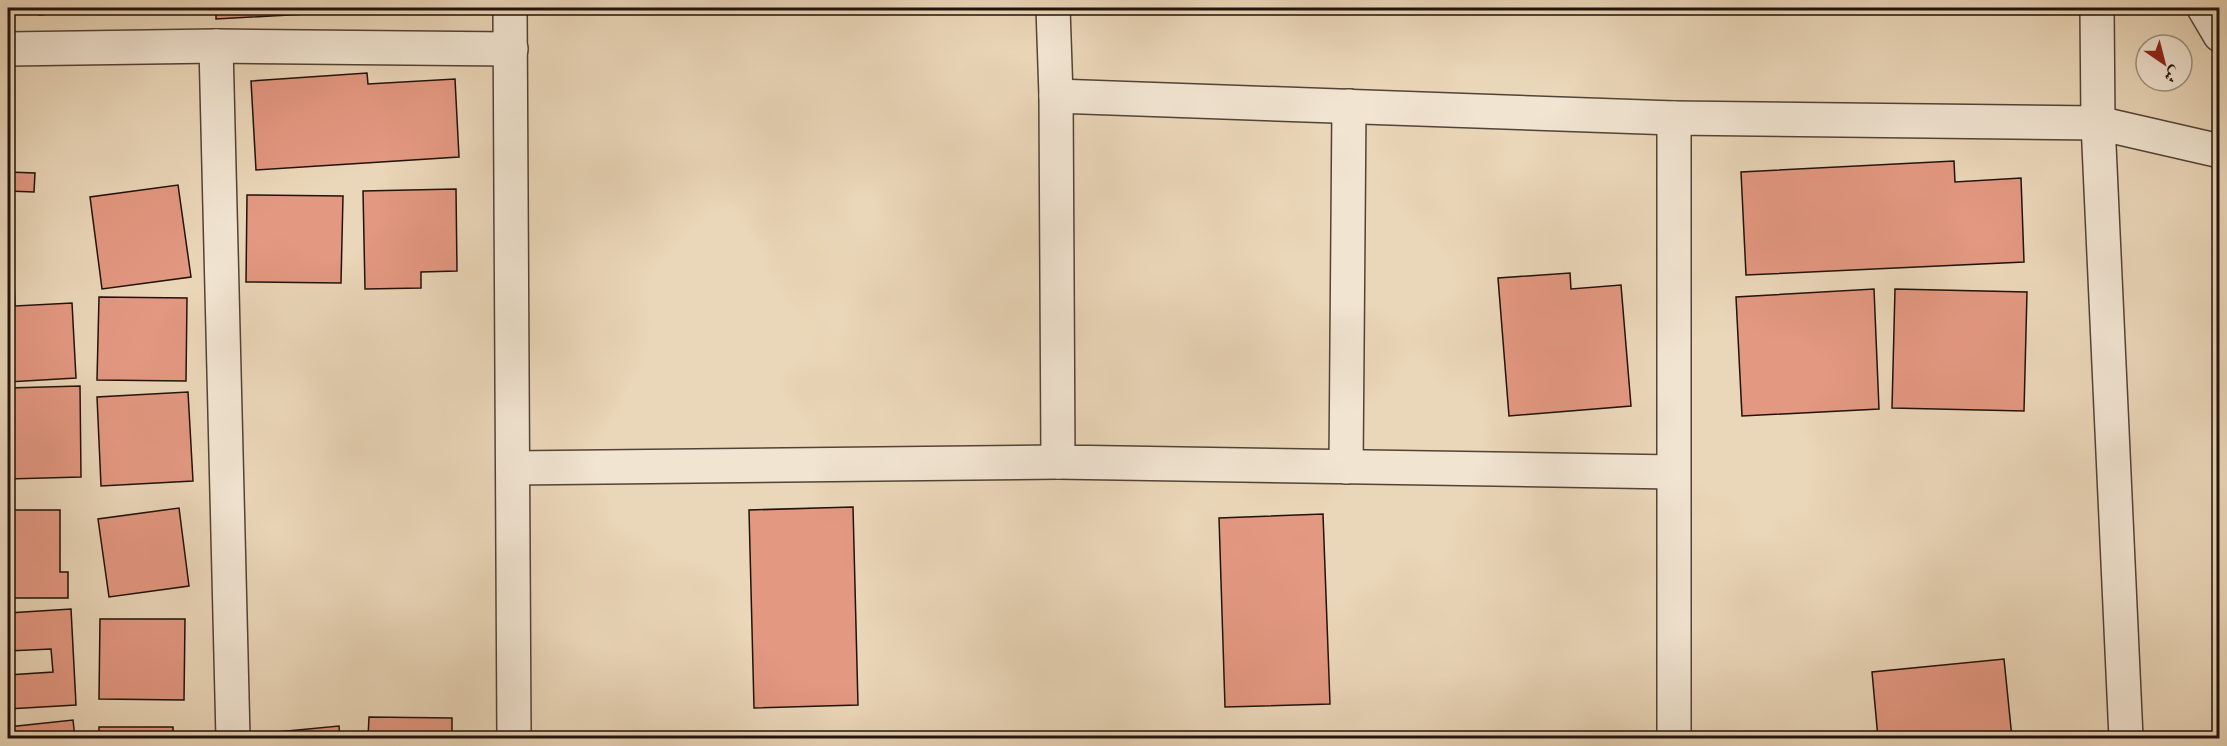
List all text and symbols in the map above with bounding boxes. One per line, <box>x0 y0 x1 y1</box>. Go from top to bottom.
north arrow <box>2134 33 2194 93</box>
text: ش <box>2159 60 2184 87</box>

